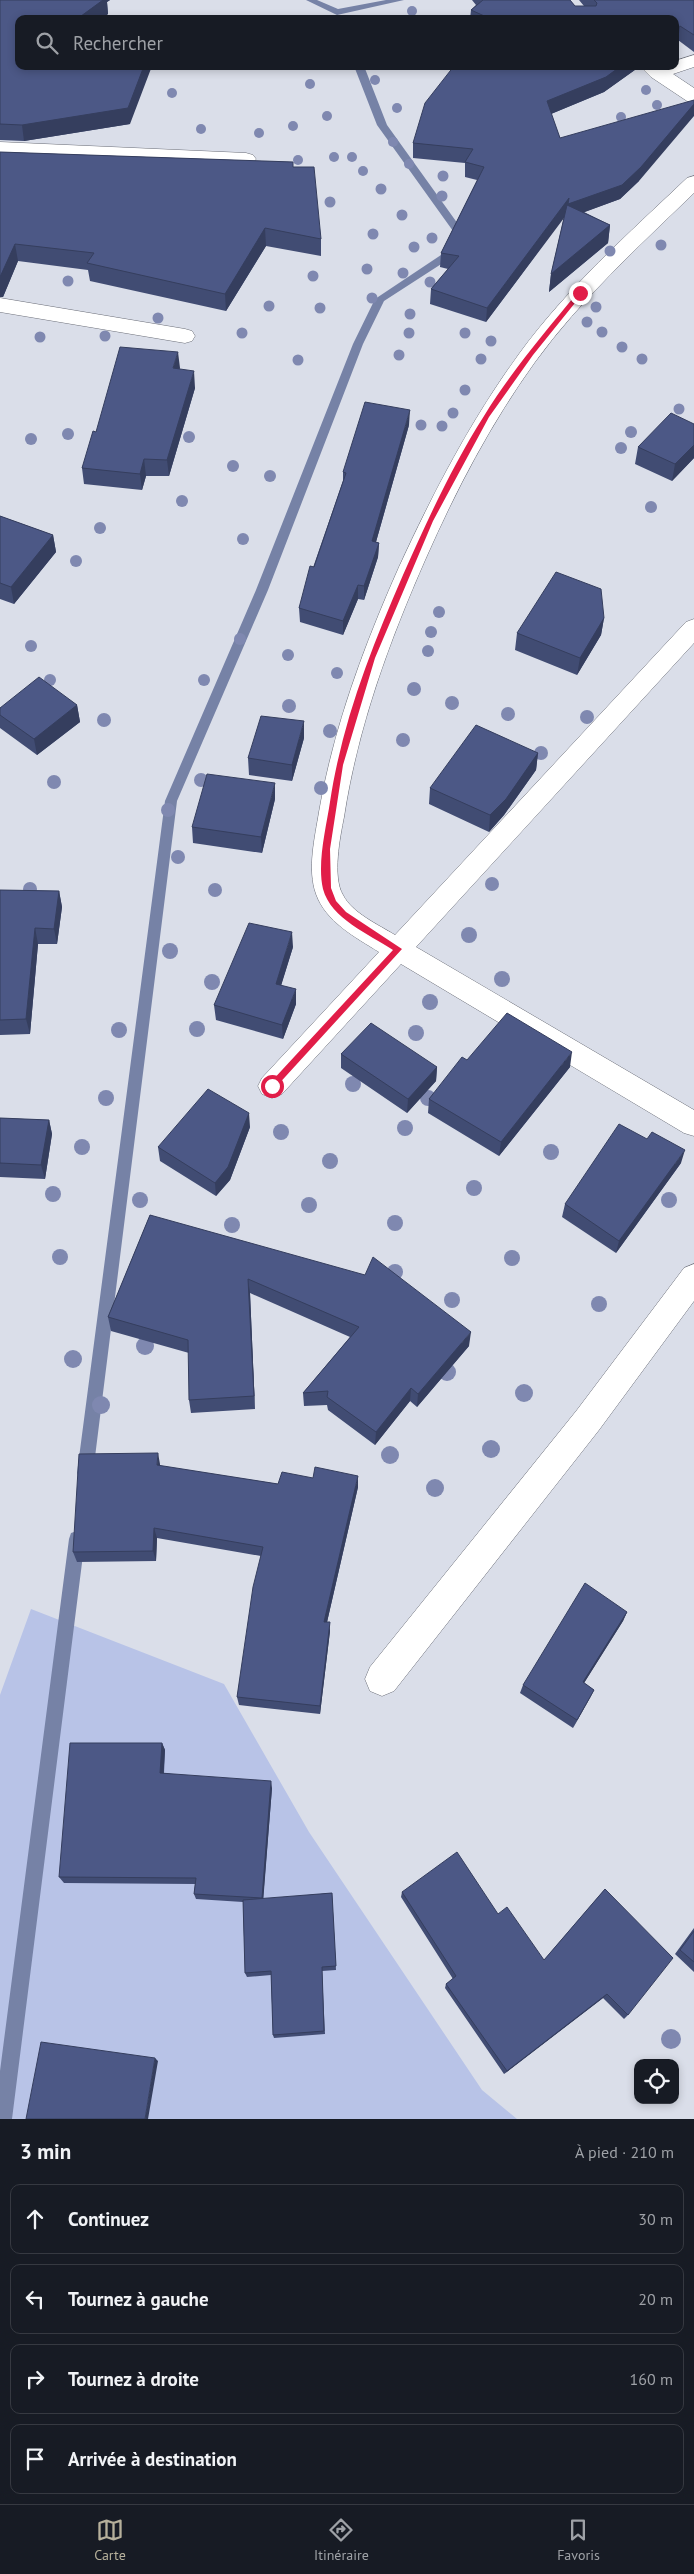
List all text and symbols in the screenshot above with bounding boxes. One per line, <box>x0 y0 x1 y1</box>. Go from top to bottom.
search box <box>15 15 679 70</box>
icon: search <box>33 29 61 57</box>
text: Rechercher <box>73 31 163 55</box>
route end <box>569 282 592 305</box>
route start <box>261 1075 284 1098</box>
map controls <box>634 2059 679 2104</box>
button: locate <box>634 2059 679 2104</box>
text: 3 min <box>20 2138 71 2165</box>
text: À pied · 210 m <box>575 2142 674 2162</box>
icon: ahead <box>21 2205 49 2233</box>
text: Continuez <box>68 2207 149 2231</box>
text: 30 m <box>638 2209 673 2229</box>
icon: left <box>21 2285 49 2313</box>
text: Tournez à gauche <box>68 2287 209 2311</box>
text: 20 m <box>638 2289 673 2309</box>
icon: right <box>21 2365 49 2393</box>
text: Tournez à droite <box>68 2367 199 2391</box>
text: 160 m <box>630 2369 673 2389</box>
icon: arrive <box>21 2445 49 2473</box>
text: Arrivée à destination <box>68 2447 237 2471</box>
tab: Carte <box>94 2516 126 2564</box>
tab: Itinéraire <box>314 2516 369 2564</box>
tab: Favoris <box>557 2516 600 2564</box>

